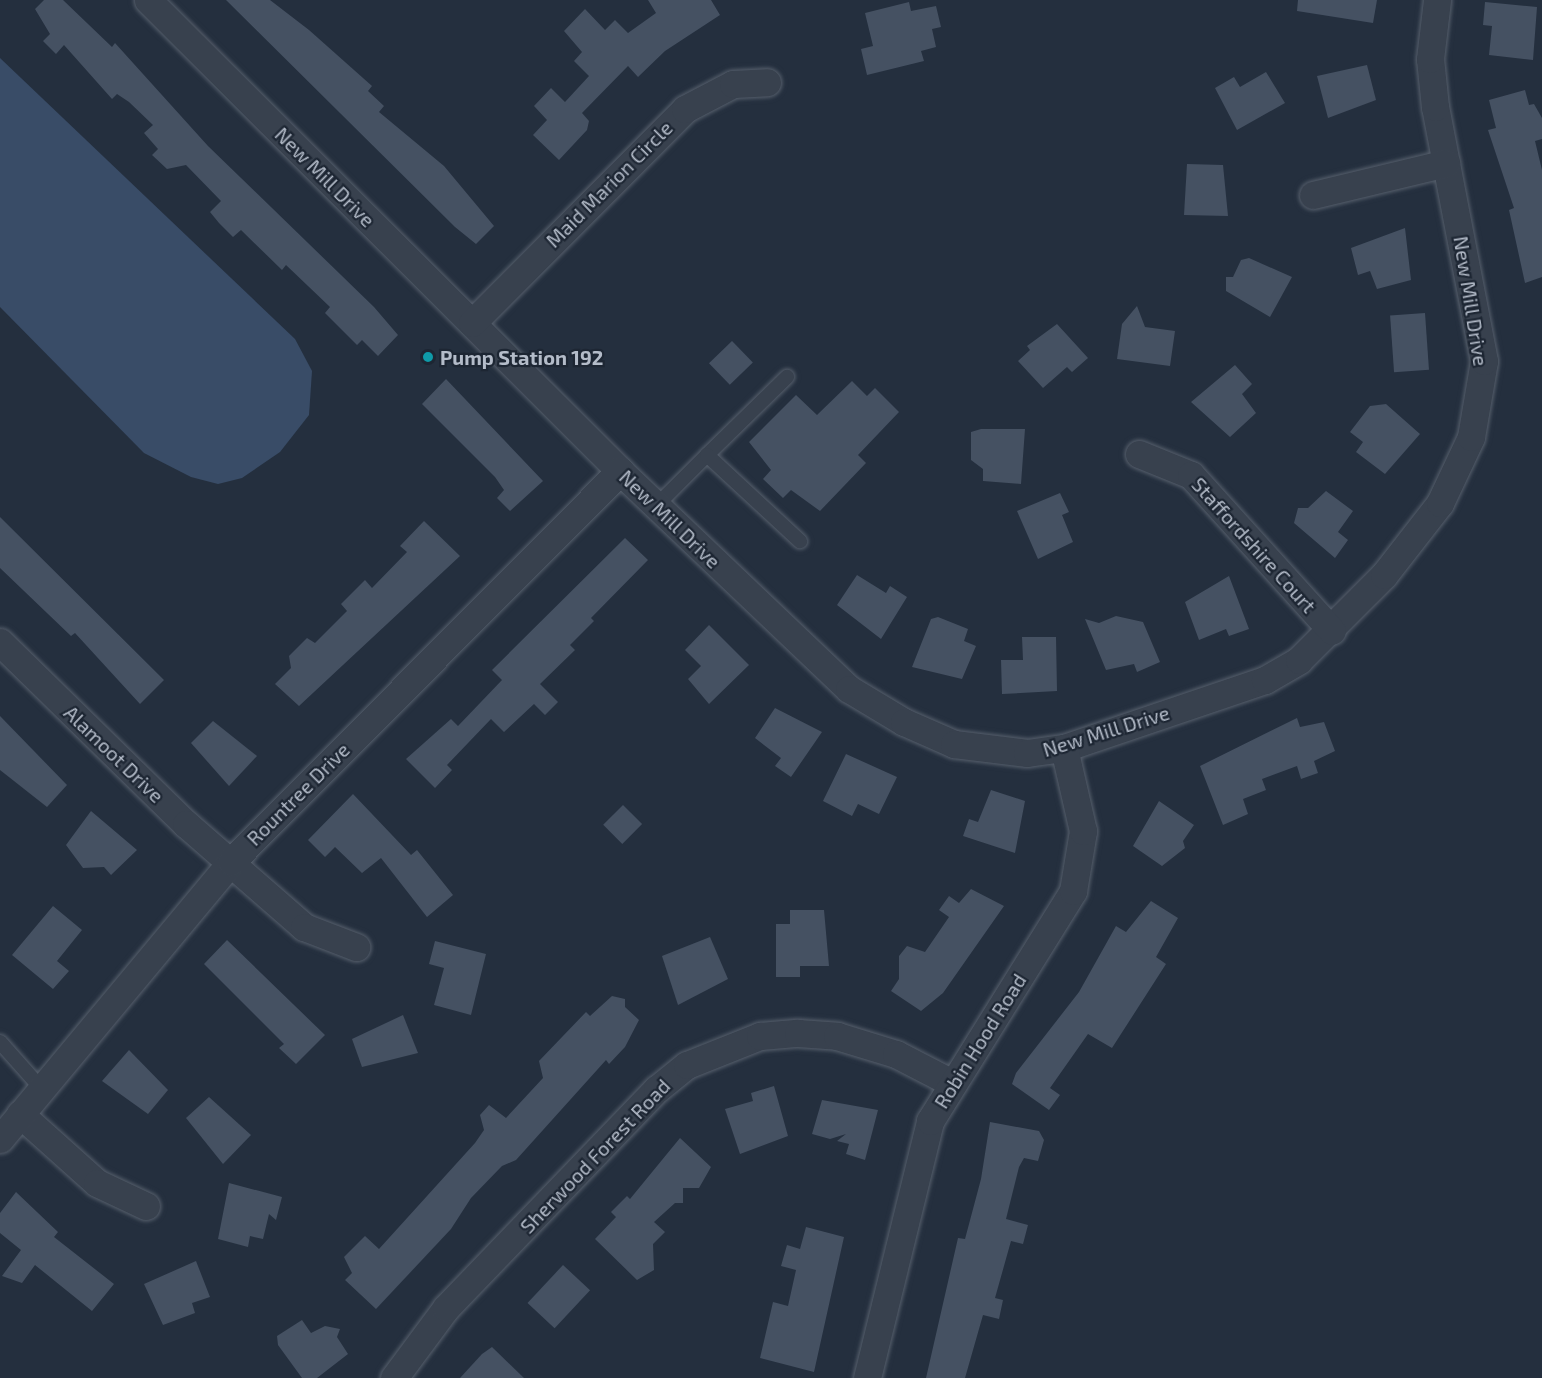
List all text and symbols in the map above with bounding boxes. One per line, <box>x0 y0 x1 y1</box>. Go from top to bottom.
street label: Maid Marion Circle <box>541 116 677 252</box>
street label: New Mill Drive <box>270 122 380 232</box>
street label: New Mill Drive <box>1449 234 1493 368</box>
place label: Pump Station 192 <box>440 345 603 369</box>
marker: Pump Station 192 <box>421 350 435 364</box>
street label: New Mill Drive <box>614 464 726 574</box>
street label: Staffordshire Court <box>1187 472 1321 618</box>
street label: New Mill Drive <box>1039 700 1173 762</box>
street label: Alamoot Drive <box>59 701 169 807</box>
street label: Rountree Drive <box>242 738 354 850</box>
street label: Robin Hood Road <box>929 969 1031 1113</box>
street label: Sherwood Forest Road <box>515 1074 675 1238</box>

